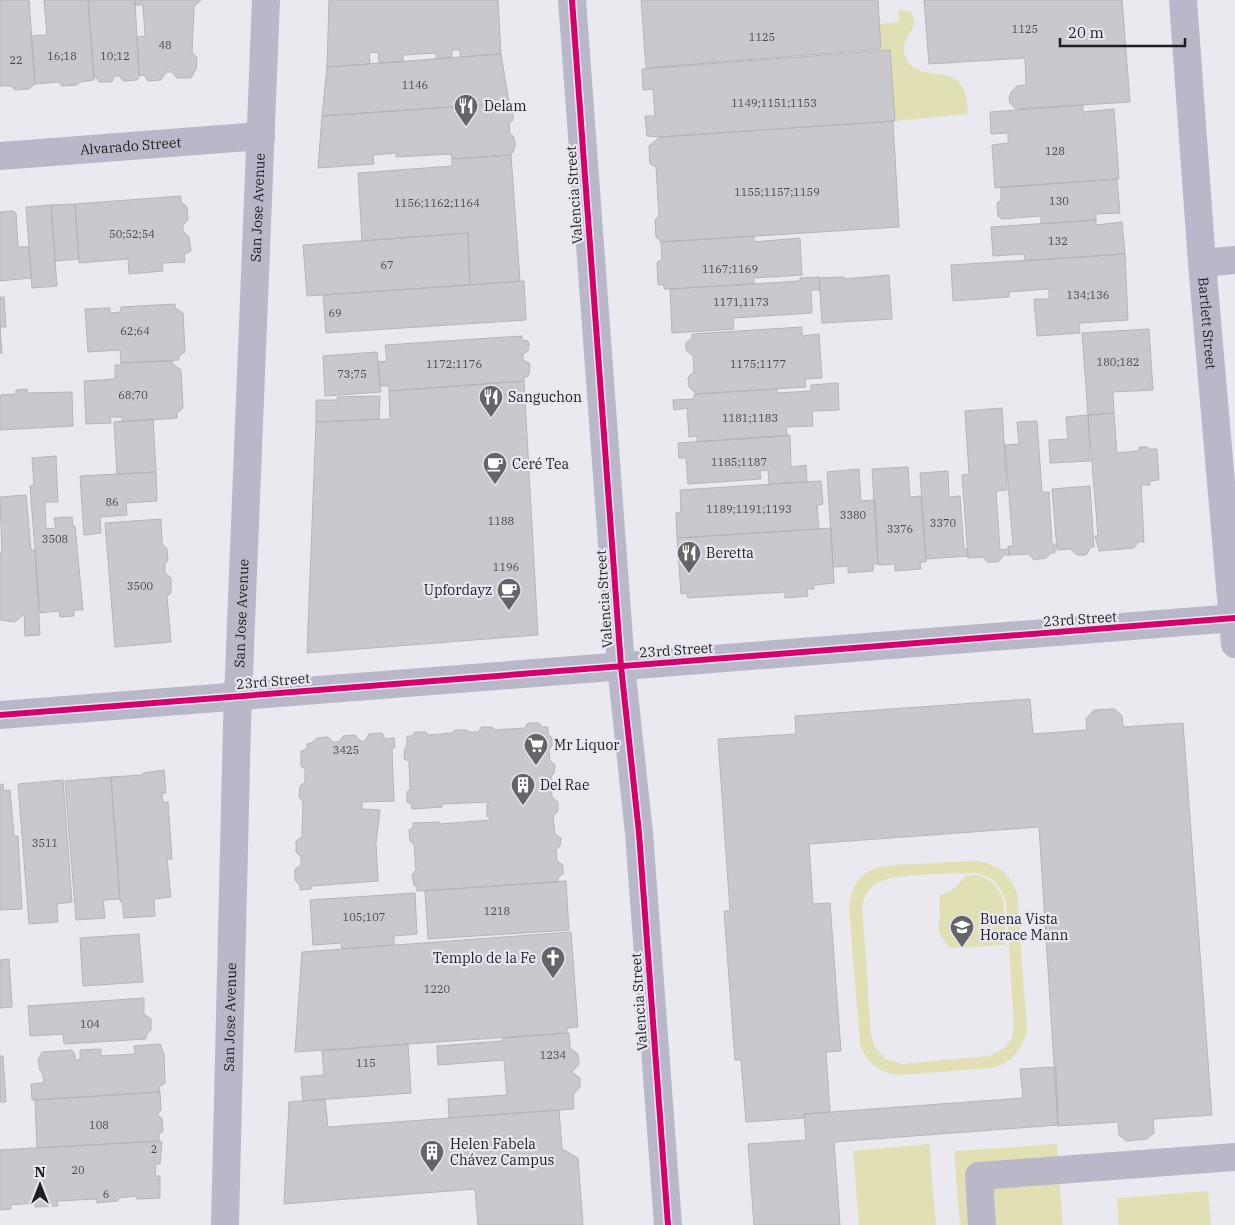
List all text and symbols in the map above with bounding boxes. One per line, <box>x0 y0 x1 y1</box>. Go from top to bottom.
scale bar <box>1060 15 1185 47</box>
house number: 1125 <box>1012 22 1038 36</box>
text: 20 m <box>1068 23 1104 42</box>
house number: 1125 <box>749 30 775 44</box>
house number: 48 <box>158 38 172 52</box>
house number: 16;18 <box>47 49 77 63</box>
house number: 10;12 <box>100 49 130 63</box>
house number: 22 <box>9 53 23 67</box>
house number: 1146 <box>402 78 428 92</box>
restaurant icon: Delam <box>453 93 479 127</box>
house number: 1149;1151;1153 <box>731 96 817 110</box>
place label: Delam <box>484 97 527 115</box>
street label: Alvarado Street <box>79 133 182 159</box>
house number: 128 <box>1045 144 1065 158</box>
street label: Valencia Street <box>562 145 586 245</box>
street label: San Jose Avenue <box>246 153 269 262</box>
house number: 1155;1157;1159 <box>734 185 820 199</box>
house number: 130 <box>1049 194 1069 208</box>
house number: 1156;1162;1164 <box>394 196 480 210</box>
house number: 50;52;54 <box>109 227 155 241</box>
house number: 132 <box>1048 234 1068 248</box>
house number: 67 <box>380 258 394 272</box>
house number: 1167;1169 <box>702 262 758 276</box>
street label: Bartlett Street <box>1194 276 1220 370</box>
house number: 134;136 <box>1067 288 1109 302</box>
house number: 1171,1173 <box>713 295 769 309</box>
house number: 69 <box>328 306 342 320</box>
house number: 62;64 <box>120 324 150 338</box>
house number: 180;182 <box>1097 355 1139 369</box>
house number: 1172;1176 <box>426 357 482 371</box>
house number: 1175;1177 <box>730 357 786 371</box>
house number: 73;75 <box>337 367 367 381</box>
restaurant icon: Sanguchon <box>478 384 504 418</box>
house number: 68;70 <box>118 388 148 402</box>
place label: Sanguchon <box>508 388 582 406</box>
house number: 1181;1183 <box>722 411 778 425</box>
cafe icon: Ceré Tea <box>482 451 508 485</box>
place label: Ceré Tea <box>512 455 570 473</box>
house number: 1185;1187 <box>711 455 767 469</box>
house number: 86 <box>105 495 119 509</box>
house number: 1189;1191;1193 <box>706 502 792 516</box>
house number: 3380 <box>840 508 867 522</box>
house number: 1188 <box>488 514 514 528</box>
house number: 3370 <box>930 516 957 530</box>
house number: 3376 <box>887 522 913 536</box>
house number: 3508 <box>42 532 68 546</box>
restaurant icon: Beretta <box>676 540 702 574</box>
place label: Beretta <box>706 544 754 562</box>
street label: Valencia Street <box>592 549 616 649</box>
street label: San Jose Avenue <box>230 558 253 668</box>
house number: 1196 <box>493 560 519 574</box>
cafe icon: Upfordayz <box>496 577 522 611</box>
house number: 3500 <box>127 579 154 593</box>
place label: Upfordayz <box>424 581 492 599</box>
street label: 23rd Street <box>1042 607 1118 631</box>
street label: 23rd Street <box>638 638 714 662</box>
street label: 23rd Street <box>235 669 311 693</box>
supermarket icon: Mr Liquor <box>523 732 549 766</box>
place label: Mr Liquor <box>554 736 620 754</box>
house number: 3425 <box>333 743 359 757</box>
building icon: Del Rae <box>510 772 536 806</box>
place label: Del Rae <box>540 776 589 794</box>
house number: 3511 <box>32 836 58 850</box>
house number: 1218 <box>484 904 510 918</box>
house number: 105;107 <box>343 910 385 924</box>
place label: Buena Vista Horace Mann <box>980 910 1068 944</box>
school or university icon: Buena Vista Horace Mann <box>949 914 975 948</box>
church icon: Templo de la Fe <box>540 945 566 979</box>
place label: Templo de la Fe <box>433 949 536 967</box>
street label: Valencia Street <box>627 952 651 1052</box>
street label: San Jose Avenue <box>220 962 240 1072</box>
house number: 1220 <box>424 982 451 996</box>
house number: 104 <box>80 1017 100 1031</box>
house number: 1234 <box>540 1048 567 1062</box>
house number: 115 <box>356 1056 376 1070</box>
house number: 108 <box>89 1118 109 1132</box>
place label: Helen Fabela Chávez Campus <box>450 1135 555 1169</box>
building icon: Helen Fabela Chávez Campus <box>419 1139 445 1173</box>
house number: 2 <box>151 1142 157 1156</box>
north arrow <box>15 1160 65 1210</box>
text: N <box>34 1163 46 1181</box>
house number: 20 <box>71 1163 85 1177</box>
house number: 6 <box>103 1187 109 1201</box>

